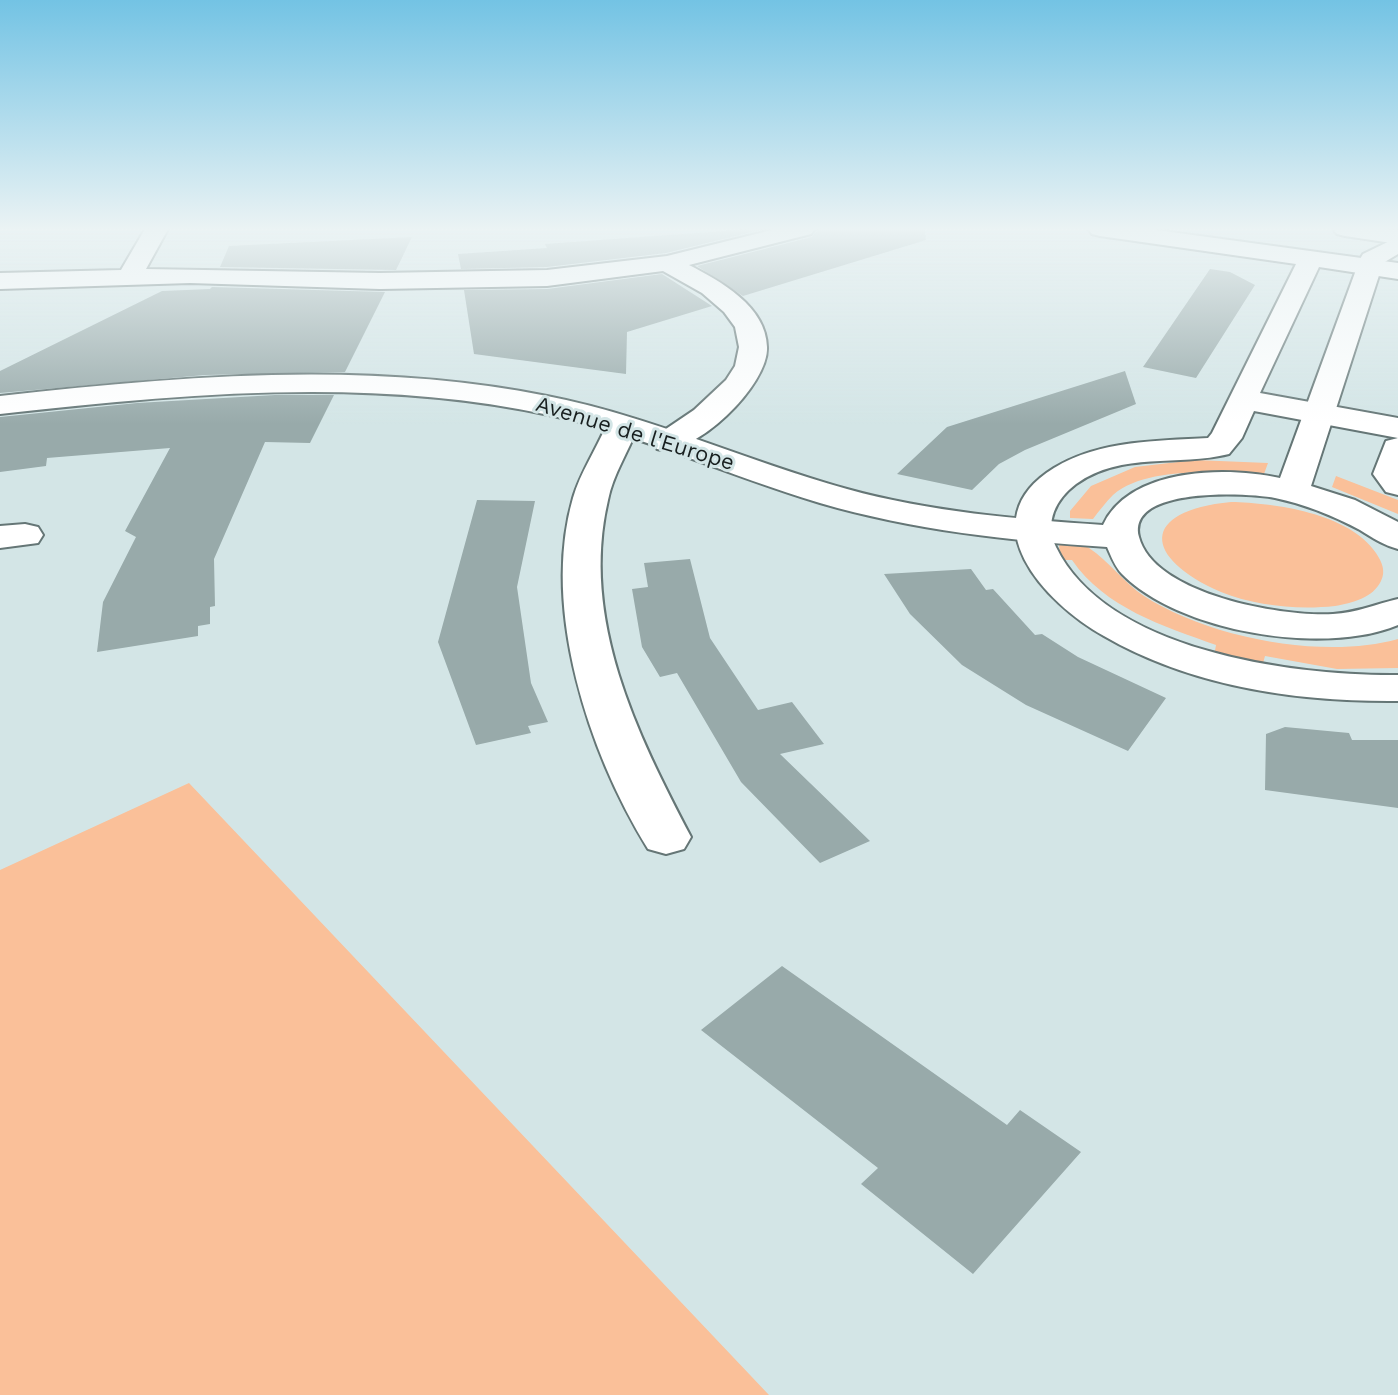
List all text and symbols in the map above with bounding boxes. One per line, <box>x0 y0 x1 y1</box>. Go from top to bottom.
street label: Avenue de l'Europe <box>533 391 737 477</box>

